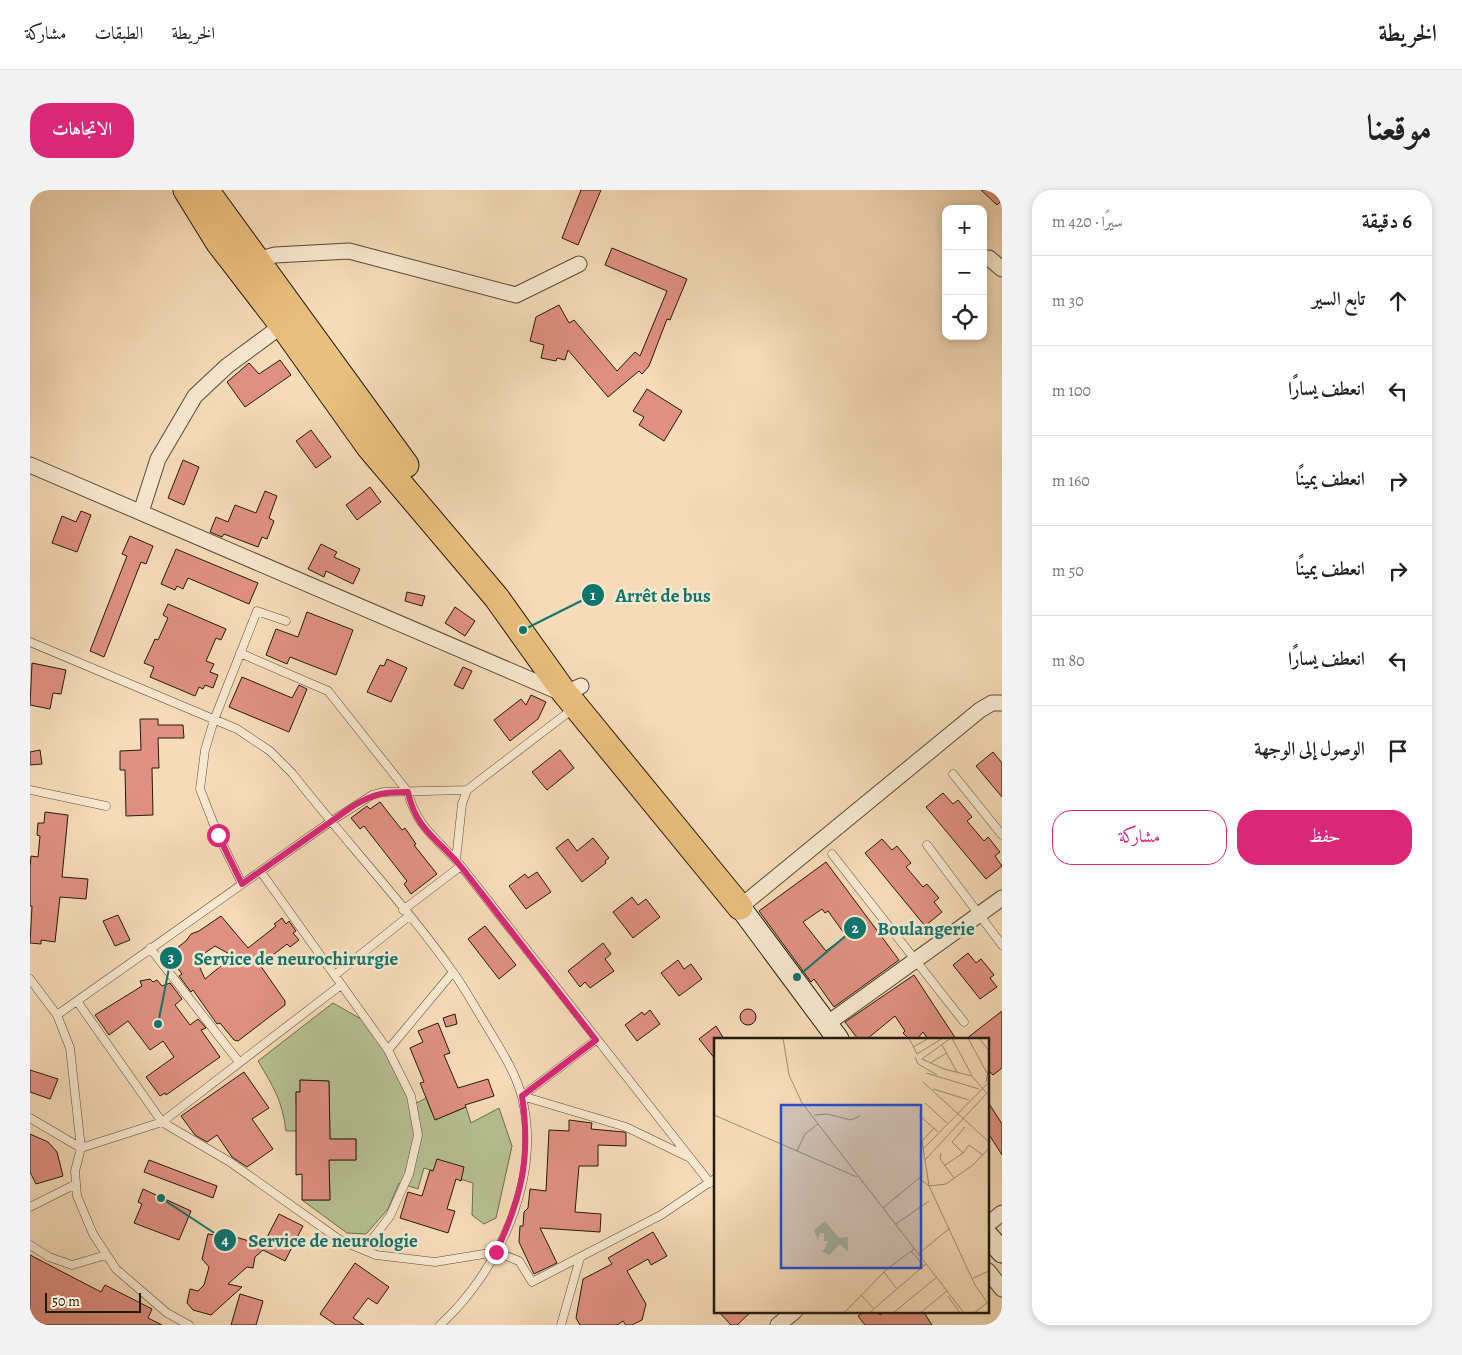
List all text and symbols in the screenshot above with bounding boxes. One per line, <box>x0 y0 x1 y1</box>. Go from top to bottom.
text: الخريطة <box>1379 17 1437 49</box>
text: مشاركة <box>25 21 66 45</box>
text: الطبقات <box>94 21 143 45</box>
text: الخريطة <box>171 21 215 45</box>
button: الاتجاهات <box>30 103 134 158</box>
text: موقعنا <box>1367 103 1432 151</box>
map controls <box>942 205 987 340</box>
button: + <box>942 205 987 250</box>
text: 6 دقيقة <box>1362 207 1412 235</box>
text: سيرًا · 420 m <box>1052 211 1123 233</box>
button: − <box>942 250 987 295</box>
text: تابع السير <box>1312 286 1365 312</box>
icon: ahead <box>1384 287 1412 315</box>
text: 30 m <box>1052 290 1084 312</box>
button: locate <box>942 295 987 340</box>
text: انعطف يسارًا <box>1288 376 1365 402</box>
icon: left <box>1384 377 1412 405</box>
text: 100 m <box>1052 380 1091 402</box>
text: انعطف يمينًا <box>1295 466 1365 492</box>
icon: right <box>1384 467 1412 495</box>
text: 160 m <box>1052 470 1090 492</box>
text: انعطف يمينًا <box>1295 556 1365 582</box>
icon: right <box>1384 557 1412 585</box>
text: 50 m <box>1052 560 1084 582</box>
callout: Arrêt de bus <box>580 578 721 612</box>
text: Arrêt de bus <box>614 583 711 609</box>
text: 1 <box>590 585 596 605</box>
text: انعطف يسارًا <box>1288 646 1365 672</box>
icon: left <box>1384 647 1412 675</box>
text: 80 m <box>1052 650 1085 672</box>
text: الوصول إلى الوجهة <box>1254 736 1365 762</box>
icon: arrive <box>1384 737 1412 765</box>
button: مشاركة <box>1052 810 1227 865</box>
button: حفظ <box>1237 810 1412 865</box>
route start <box>207 824 230 847</box>
callout: Boulangerie <box>842 911 985 945</box>
text: Boulangerie <box>877 916 975 942</box>
text: 2 <box>851 918 859 938</box>
callout: Service de neurochirurgie <box>158 941 408 975</box>
text: Service de neurochirurgie <box>194 946 399 972</box>
text: 3 <box>168 948 174 968</box>
inset map <box>714 1038 989 1312</box>
callout: Service de neurologie <box>213 1223 427 1257</box>
text: Service de neurologie <box>248 1228 418 1254</box>
text: 4 <box>221 1230 229 1250</box>
route end <box>485 1241 508 1264</box>
scale bar <box>45 1290 141 1313</box>
text: 50 m <box>52 1292 80 1311</box>

